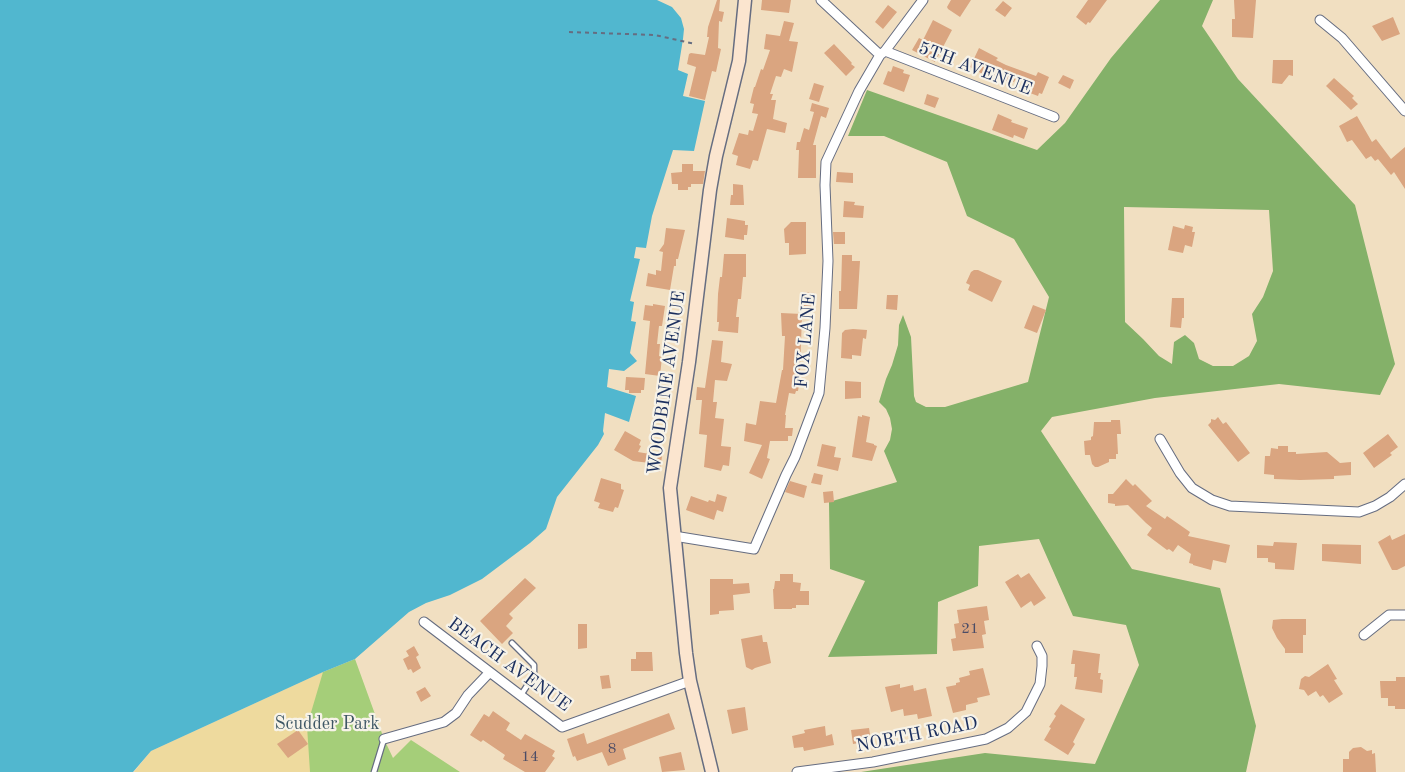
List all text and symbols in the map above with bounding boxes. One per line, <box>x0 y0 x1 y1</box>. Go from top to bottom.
street label: 5TH AVENUE <box>915 37 1035 101</box>
street label: WOODBINE AVENUE <box>643 290 691 476</box>
street label: FOX LANE <box>791 293 821 389</box>
street label: BEACH AVENUE <box>443 613 575 717</box>
house number: 21 <box>961 620 979 638</box>
park label: Scudder Park <box>274 713 380 735</box>
street label: NORTH ROAD <box>854 713 980 757</box>
house number: 8 <box>608 740 616 758</box>
house number: 14 <box>521 748 539 766</box>

